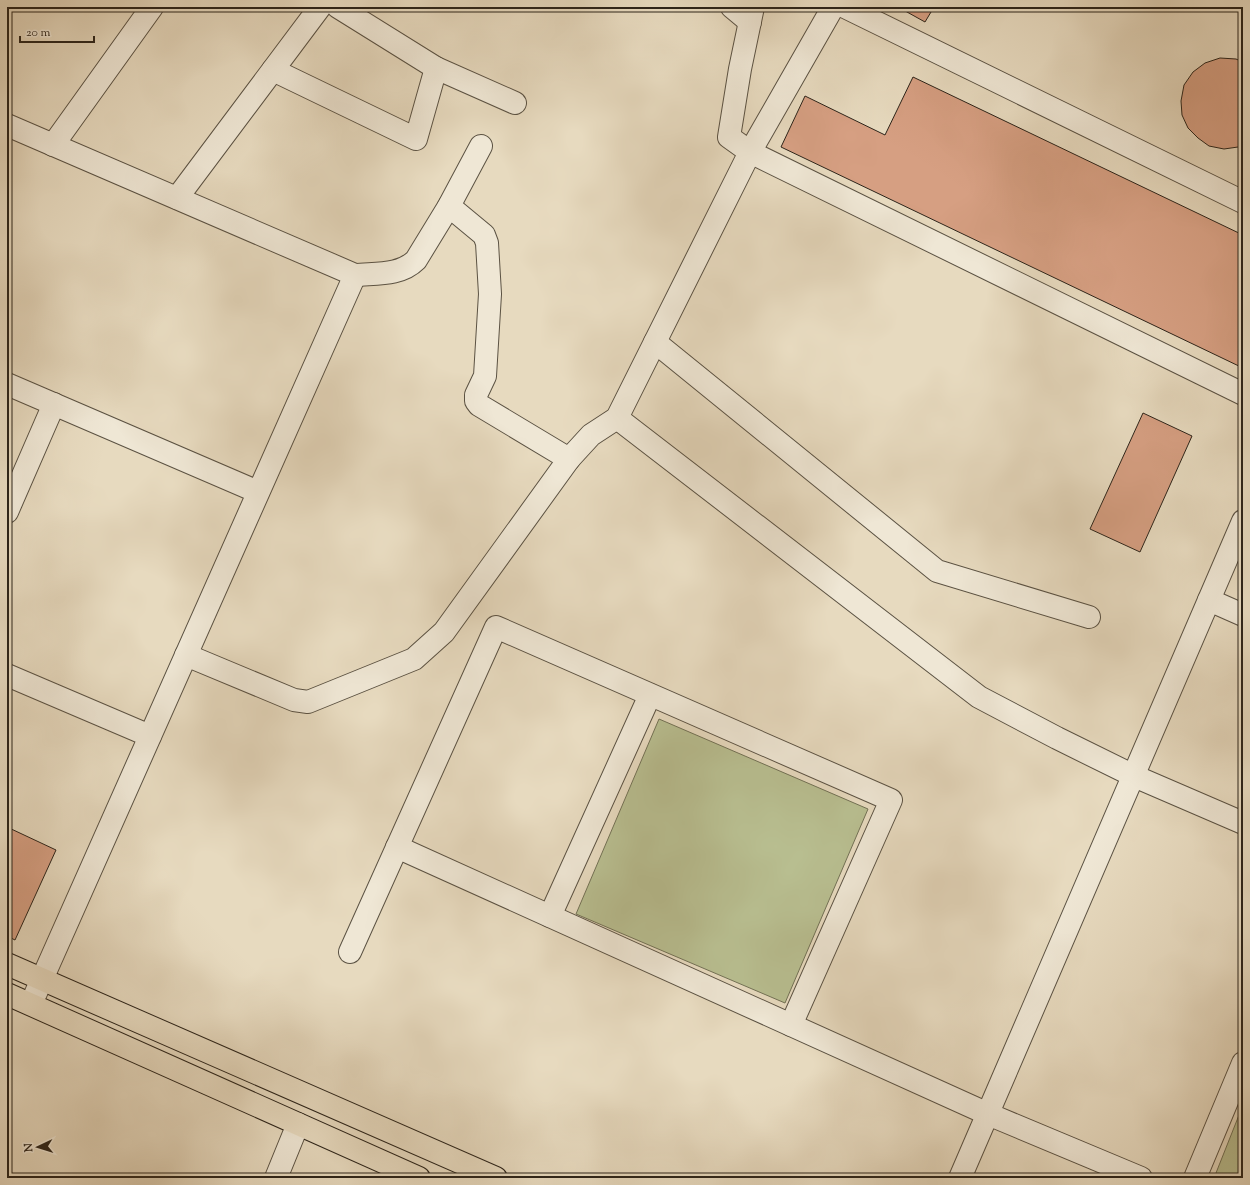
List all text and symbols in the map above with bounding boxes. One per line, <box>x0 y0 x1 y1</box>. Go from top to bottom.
scale bar <box>20 18 94 44</box>
text: 20 m <box>26 24 51 42</box>
north arrow <box>18 1127 58 1167</box>
text: N <box>21 1142 37 1154</box>

